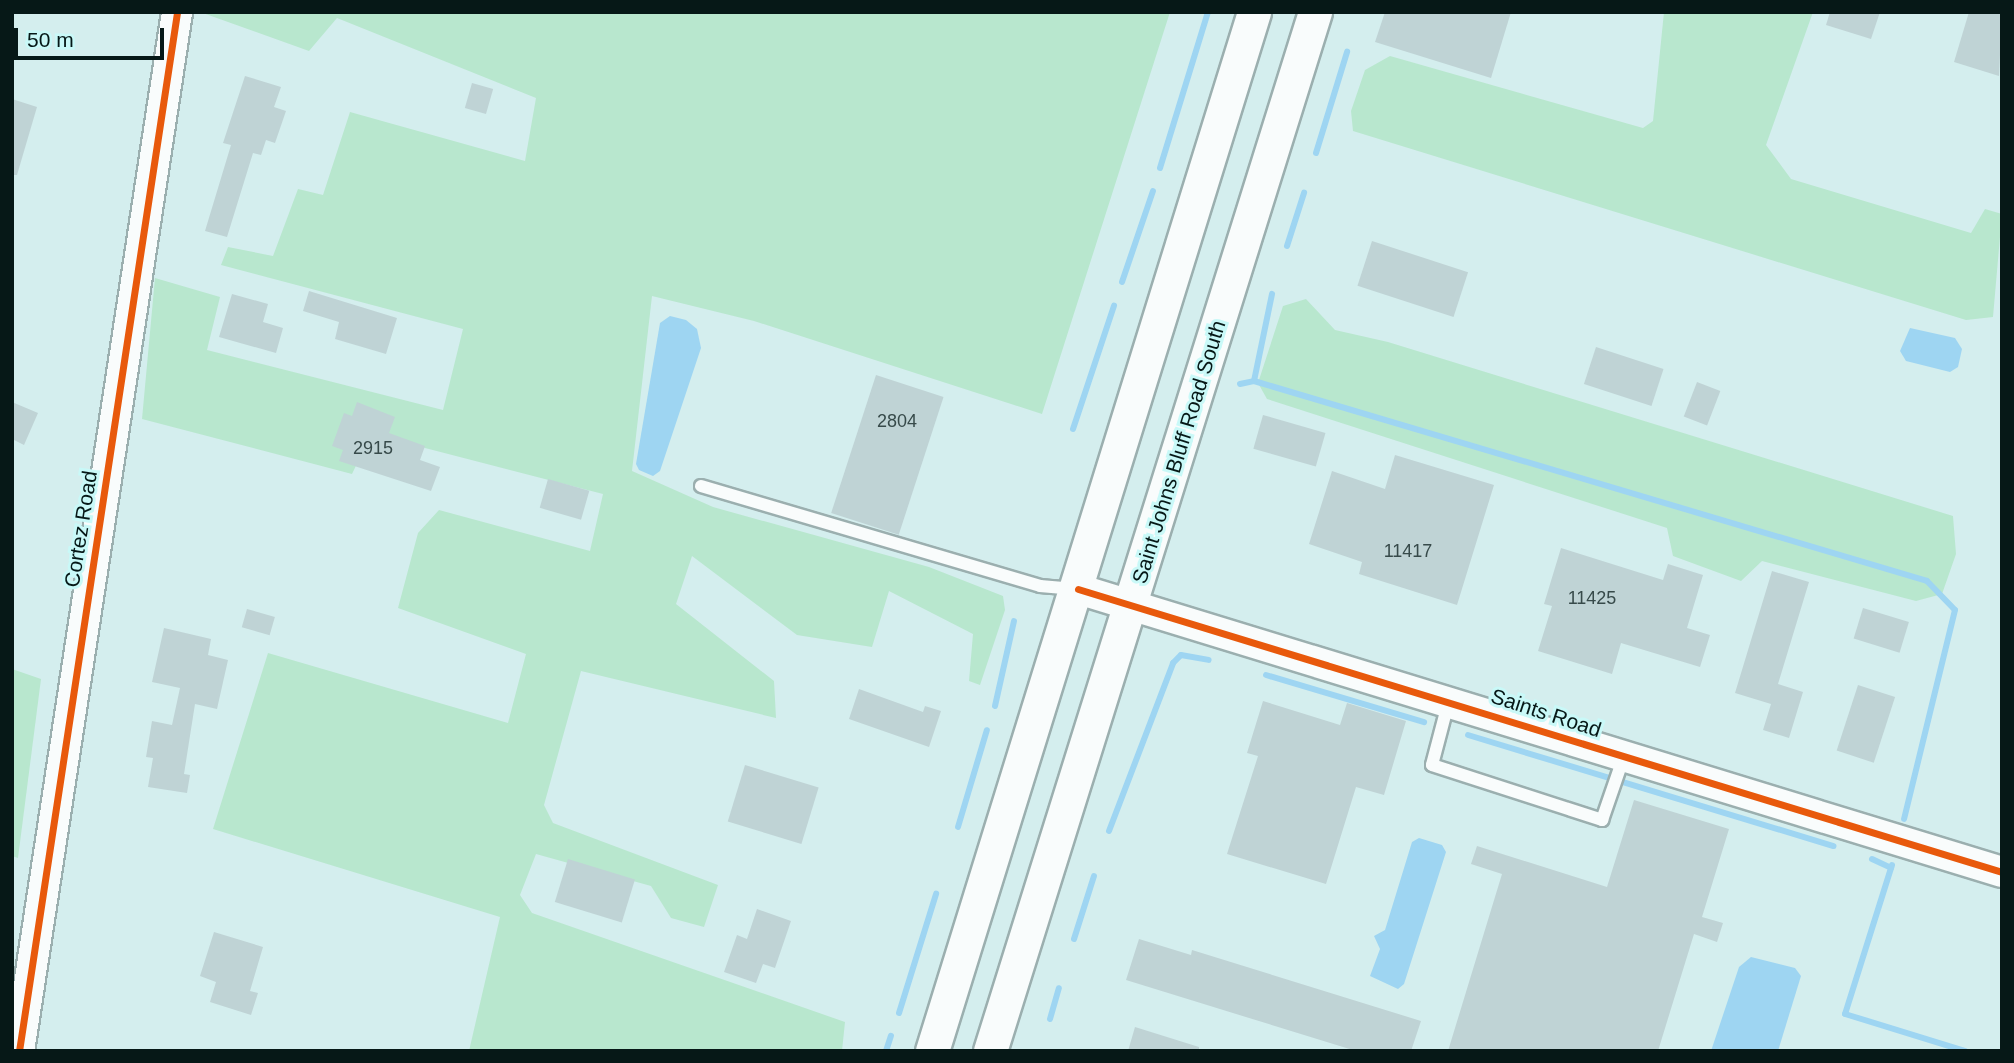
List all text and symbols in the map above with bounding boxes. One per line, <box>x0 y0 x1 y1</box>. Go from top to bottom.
scale bar <box>18 14 168 58</box>
text: 50 m <box>27 28 74 51</box>
street label: Saint Johns Bluff Road South <box>1127 317 1231 587</box>
house number: 2804 <box>877 410 917 432</box>
house number: 2915 <box>353 437 393 459</box>
street label: Cortez Road <box>59 469 103 589</box>
house number: 11417 <box>1384 540 1432 562</box>
house number: 11425 <box>1568 587 1616 609</box>
street label: Saints Road <box>1488 683 1604 743</box>

